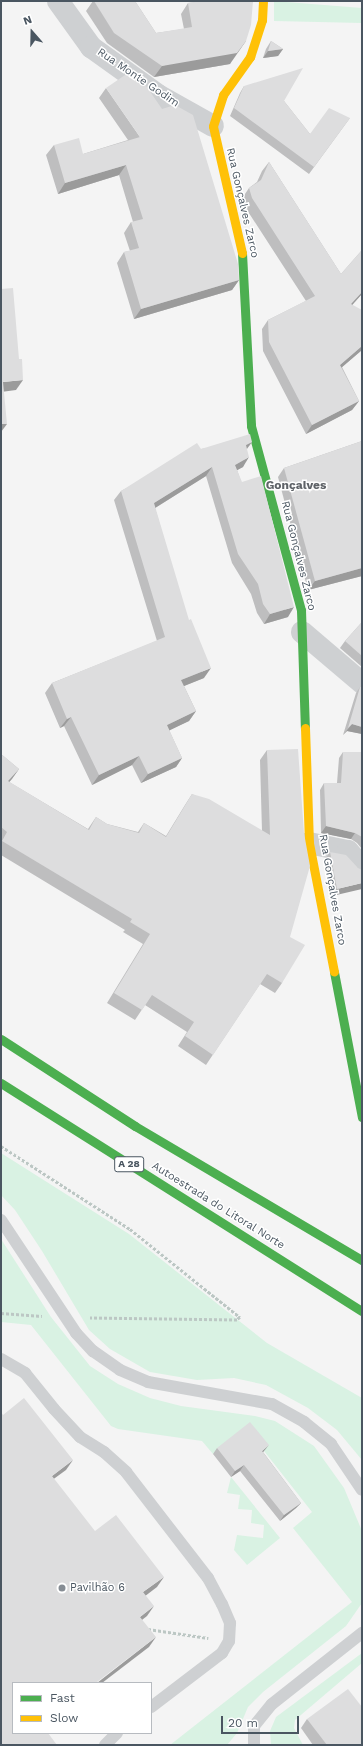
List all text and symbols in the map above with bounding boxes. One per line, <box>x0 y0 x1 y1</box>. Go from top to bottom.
north arrow <box>12 12 52 52</box>
text: N <box>22 13 34 28</box>
street label: Rua Monte Godim <box>94 46 182 110</box>
street label: Rua Gonçalves Zarco <box>223 147 261 259</box>
district label: Gonçalves <box>266 479 326 493</box>
street label: Rua Gonçalves Zarco <box>278 500 318 612</box>
street label: Rua Gonçalves Zarco <box>316 833 348 947</box>
road number: A 28 <box>114 1156 144 1172</box>
street label: Autoestrada do Litoral Norte <box>149 1159 287 1253</box>
place label: Pavilhão 6 <box>70 1581 125 1595</box>
marker: Pavilhão 6 <box>57 1583 67 1593</box>
legend <box>12 1682 152 1734</box>
text: Fast <box>50 1691 75 1705</box>
scale bar <box>223 1708 301 1734</box>
text: Slow <box>50 1711 78 1725</box>
text: 20 m <box>228 1716 258 1730</box>

